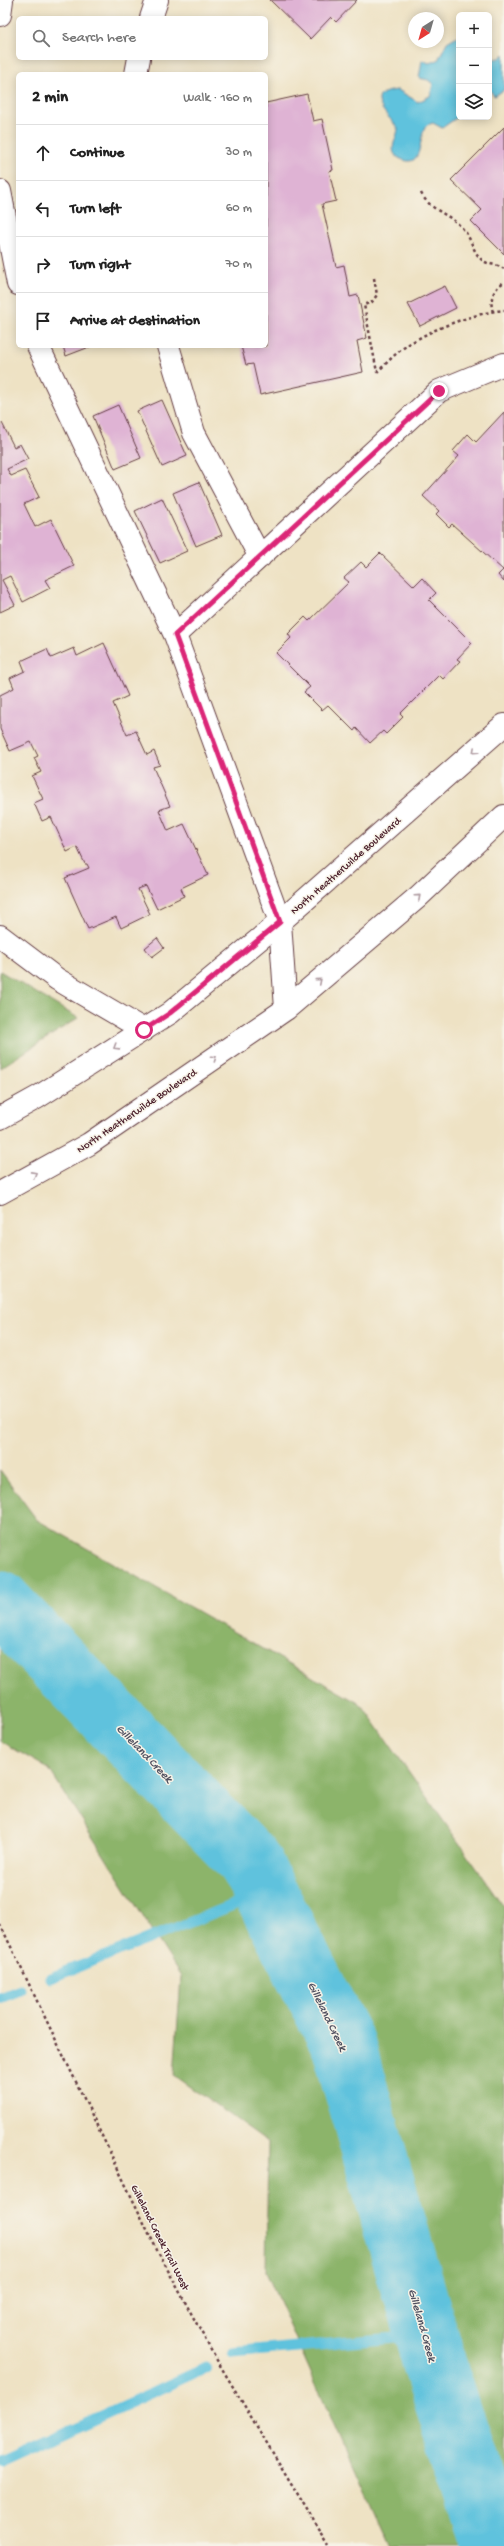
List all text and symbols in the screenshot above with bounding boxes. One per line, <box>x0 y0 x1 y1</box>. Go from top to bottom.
north arrow <box>408 12 444 48</box>
map controls <box>456 12 492 120</box>
button: + <box>456 12 492 48</box>
search box <box>16 16 268 60</box>
icon: search <box>30 27 52 49</box>
text: Search here <box>62 29 136 47</box>
button: − <box>456 48 492 84</box>
button: layers <box>456 84 492 120</box>
text: 2 min <box>32 88 68 108</box>
text: Walk · 160 m <box>183 91 252 106</box>
icon: ahead <box>32 142 54 164</box>
text: Continue <box>70 144 124 162</box>
text: 30 m <box>226 145 252 160</box>
icon: left <box>32 198 54 220</box>
text: Turn left <box>70 200 121 218</box>
text: 60 m <box>226 201 252 216</box>
icon: right <box>32 254 54 276</box>
text: Turn right <box>70 256 130 274</box>
text: 70 m <box>226 257 252 272</box>
icon: arrive <box>32 310 54 332</box>
text: Arrive at destination <box>70 312 200 330</box>
route end <box>430 382 448 400</box>
one-way arrow <box>472 746 480 754</box>
street label: North Heatherwilde Boulevard <box>289 814 405 918</box>
one-way arrow <box>413 895 421 902</box>
one-way arrow <box>314 979 321 986</box>
route start <box>135 1021 153 1039</box>
one-way arrow <box>113 1043 120 1050</box>
one-way arrow <box>209 1056 216 1063</box>
street label: North Heatherwilde Boulevard <box>75 1066 201 1156</box>
one-way arrow <box>30 1171 37 1179</box>
water label: Gilleland Creek <box>112 1723 176 1787</box>
water label: Gilleland Creek <box>303 1980 350 2055</box>
street label: Gilleland Creek Trail West <box>127 2183 192 2294</box>
water label: Gilleland Creek <box>404 2288 439 2365</box>

